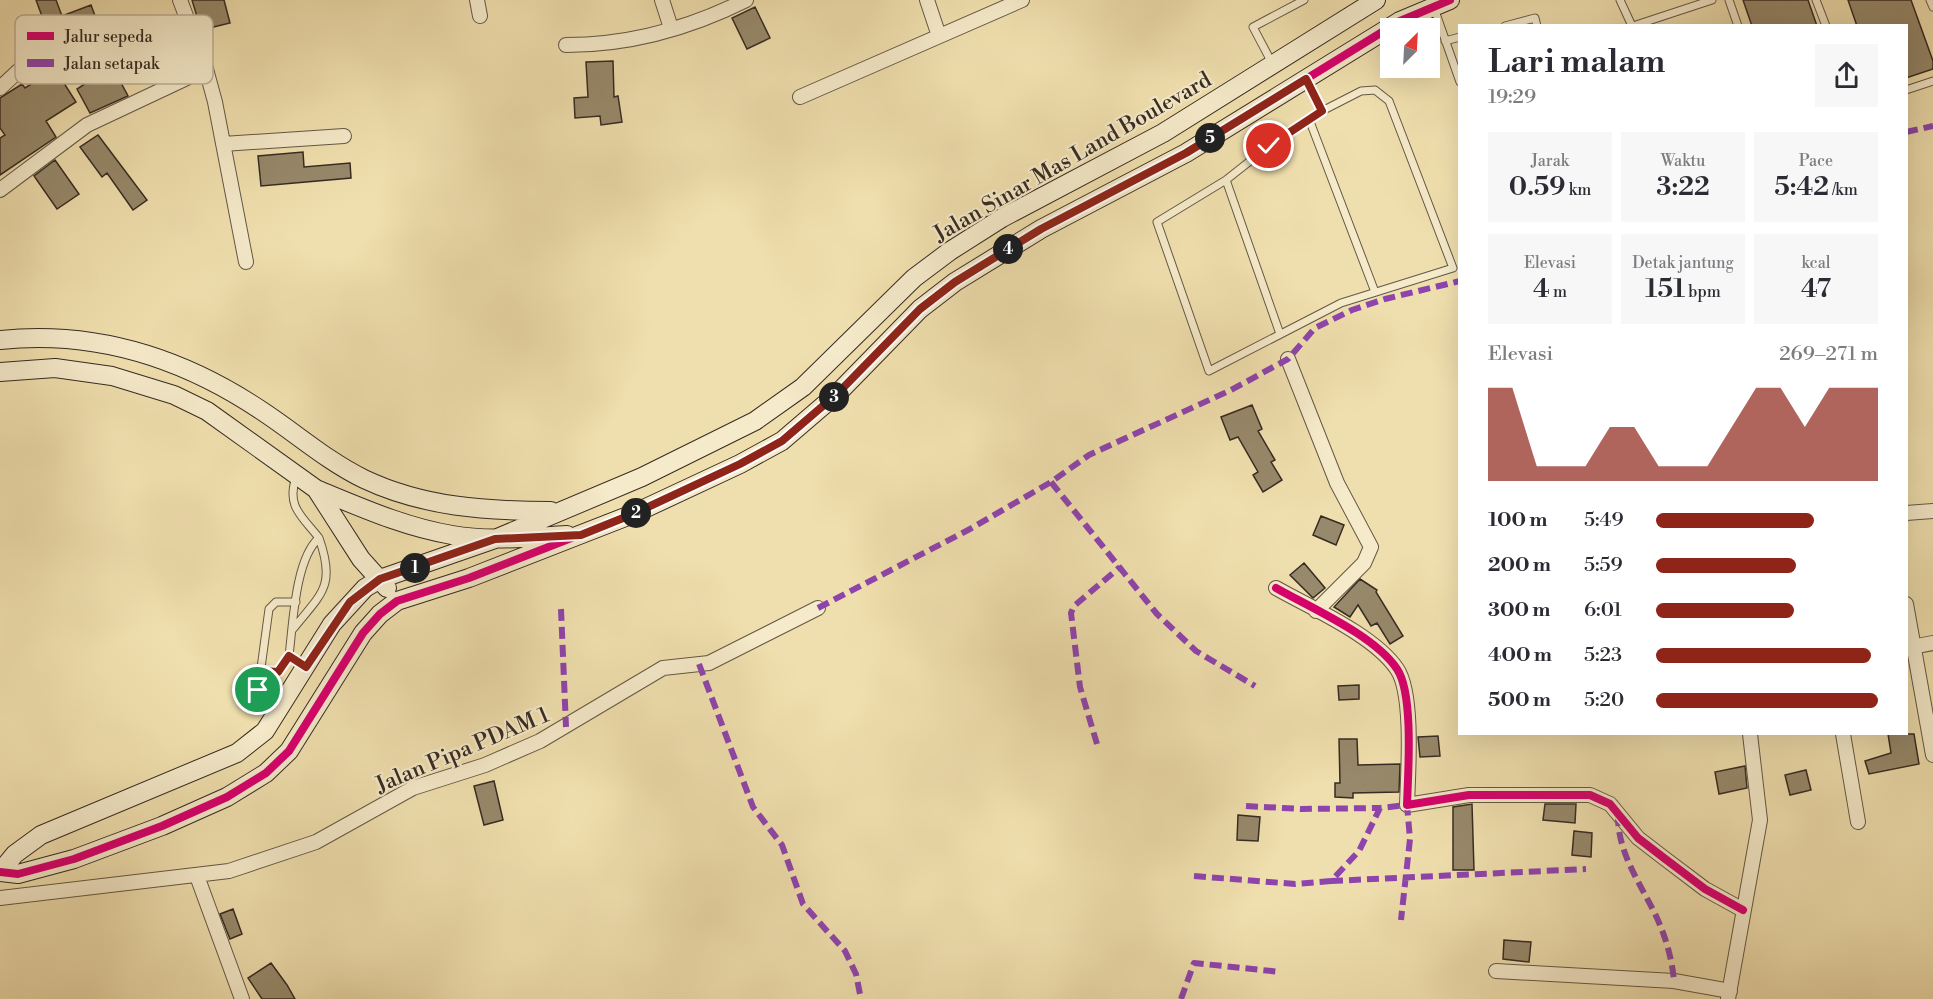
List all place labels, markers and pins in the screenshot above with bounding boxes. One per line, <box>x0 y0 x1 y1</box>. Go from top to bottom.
pin <box>1243 120 1294 171</box>
pin: 5 <box>1195 123 1225 153</box>
pin: 4 <box>993 234 1023 264</box>
pin: 3 <box>819 382 849 412</box>
pin: 2 <box>621 498 651 528</box>
pin: 1 <box>400 553 430 583</box>
pin <box>232 664 283 715</box>

